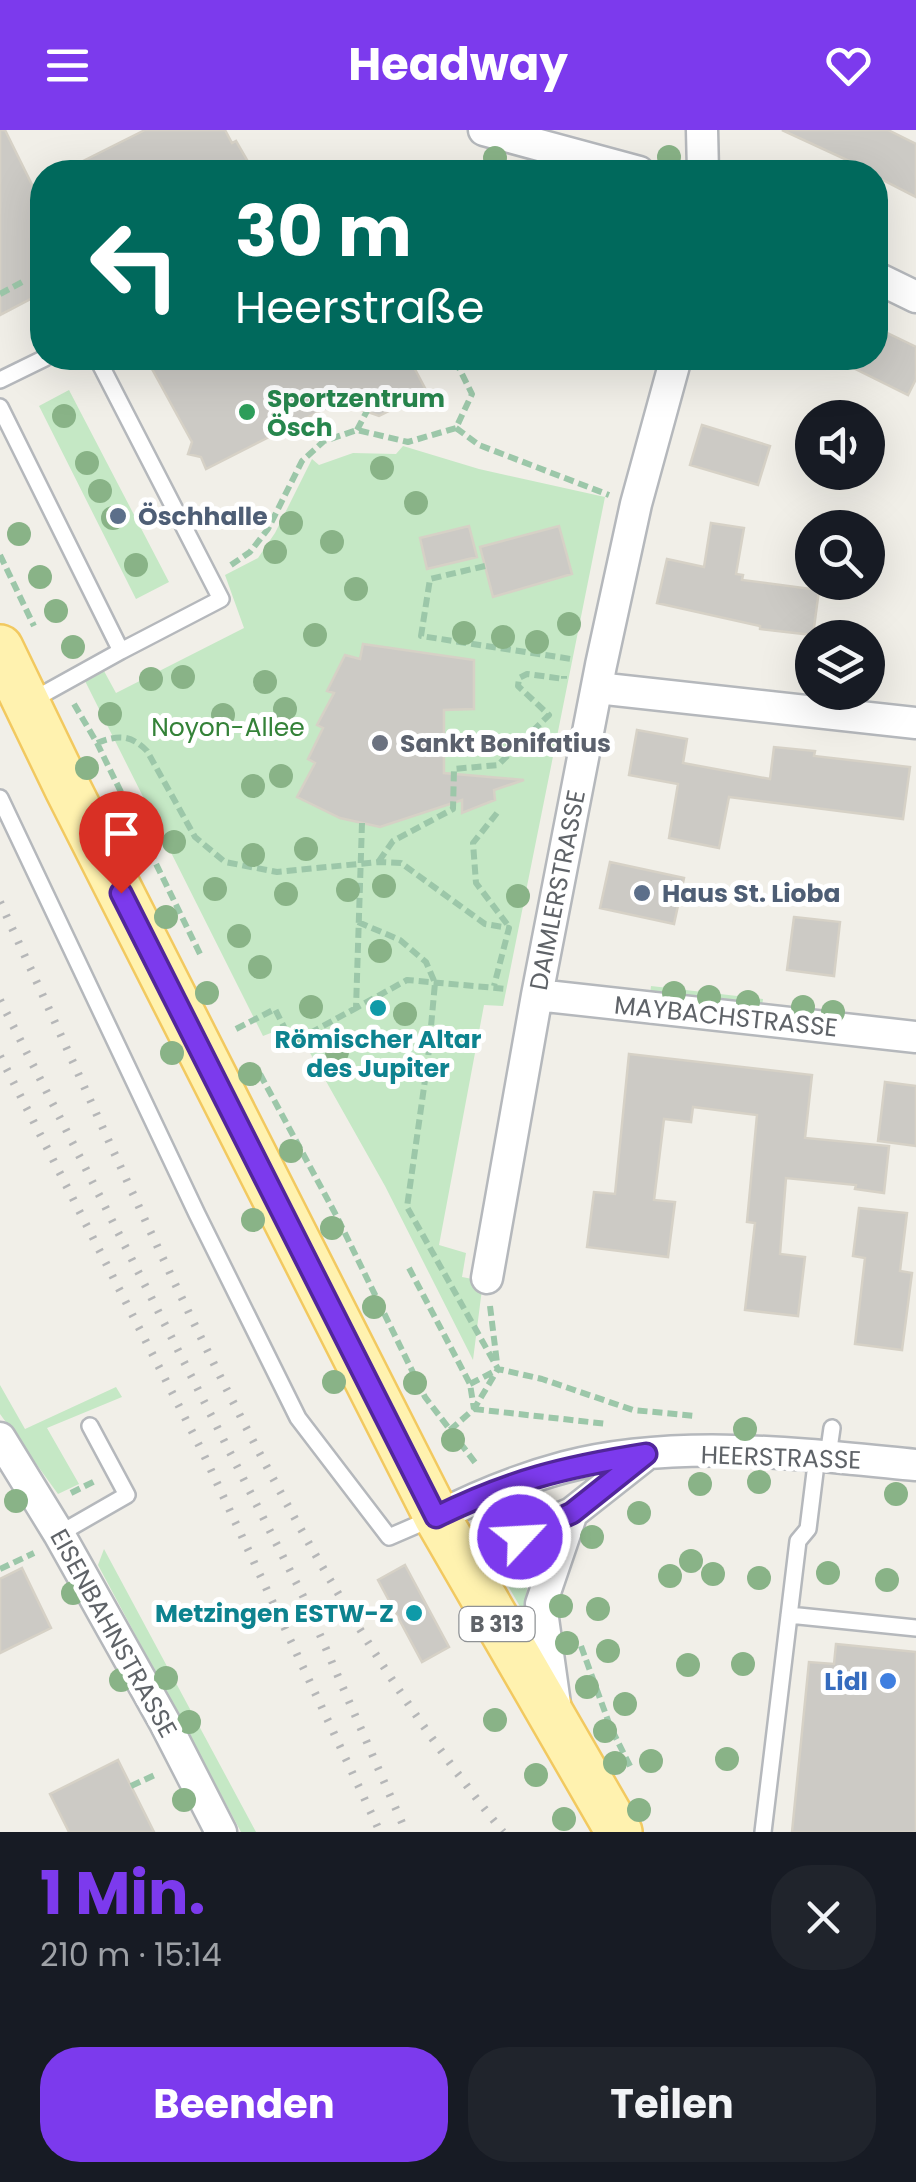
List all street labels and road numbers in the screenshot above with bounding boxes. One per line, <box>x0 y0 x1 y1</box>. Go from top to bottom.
street label: DAIMLERSTRASSE <box>521 787 594 993</box>
street label: MAYBACHSTRASSE <box>613 987 839 1046</box>
street label: HEERSTRASSE <box>700 1437 862 1478</box>
street label: EISENBAHNSTRASSE <box>42 1523 185 1744</box>
road number: B 313 <box>460 1607 534 1641</box>

